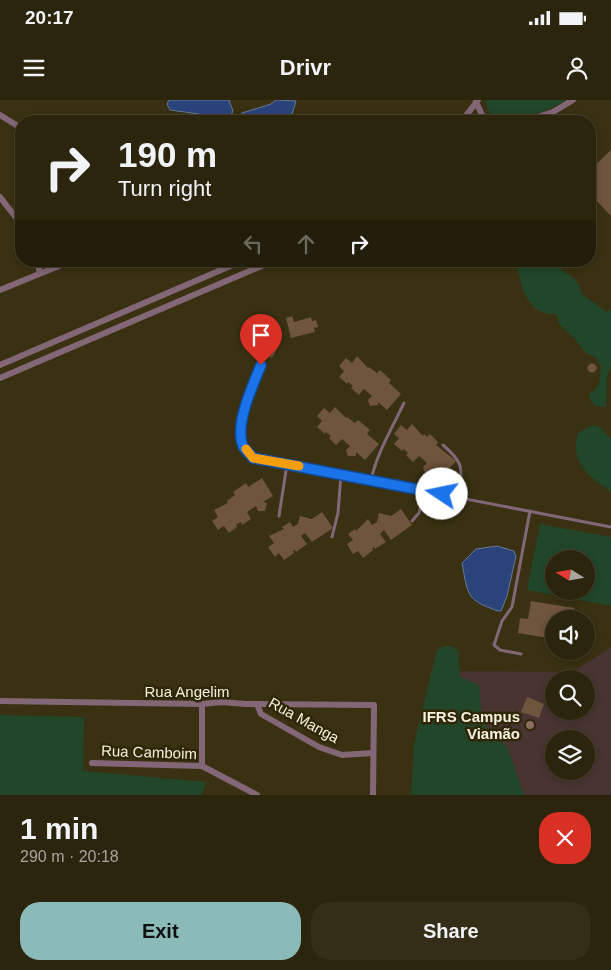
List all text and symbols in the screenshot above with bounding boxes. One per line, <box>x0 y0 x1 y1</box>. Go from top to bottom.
text: 20:17 <box>25 7 74 28</box>
icon: menu <box>20 54 48 82</box>
icon: person <box>563 54 591 82</box>
text: Drivr <box>280 55 331 80</box>
icon: right <box>35 135 100 200</box>
text: 190 m <box>118 135 217 174</box>
text: Turn right <box>118 176 211 201</box>
icon: left <box>239 230 267 258</box>
icon: ahead <box>292 230 320 258</box>
icon: right <box>345 230 373 258</box>
pin <box>240 314 282 365</box>
icon: arrive <box>247 321 275 349</box>
position arrow <box>415 467 467 519</box>
north arrow <box>545 550 595 600</box>
map controls <box>545 550 595 780</box>
button: sound <box>545 610 595 660</box>
button: search <box>545 670 595 720</box>
street label: Rua Angelim <box>144 683 230 700</box>
street label: Rua Manga <box>266 694 343 747</box>
place label: IFRS Campus Viamão <box>422 708 520 742</box>
marker: IFRS Campus Viamão <box>524 719 536 731</box>
button: layers <box>545 730 595 780</box>
street label: Rua Camboim <box>101 742 197 762</box>
text: 1 min <box>20 812 98 845</box>
button: close <box>539 812 591 864</box>
text: 290 m · 20:18 <box>20 848 119 865</box>
button: Exit <box>20 902 301 960</box>
button: Share <box>311 902 591 960</box>

